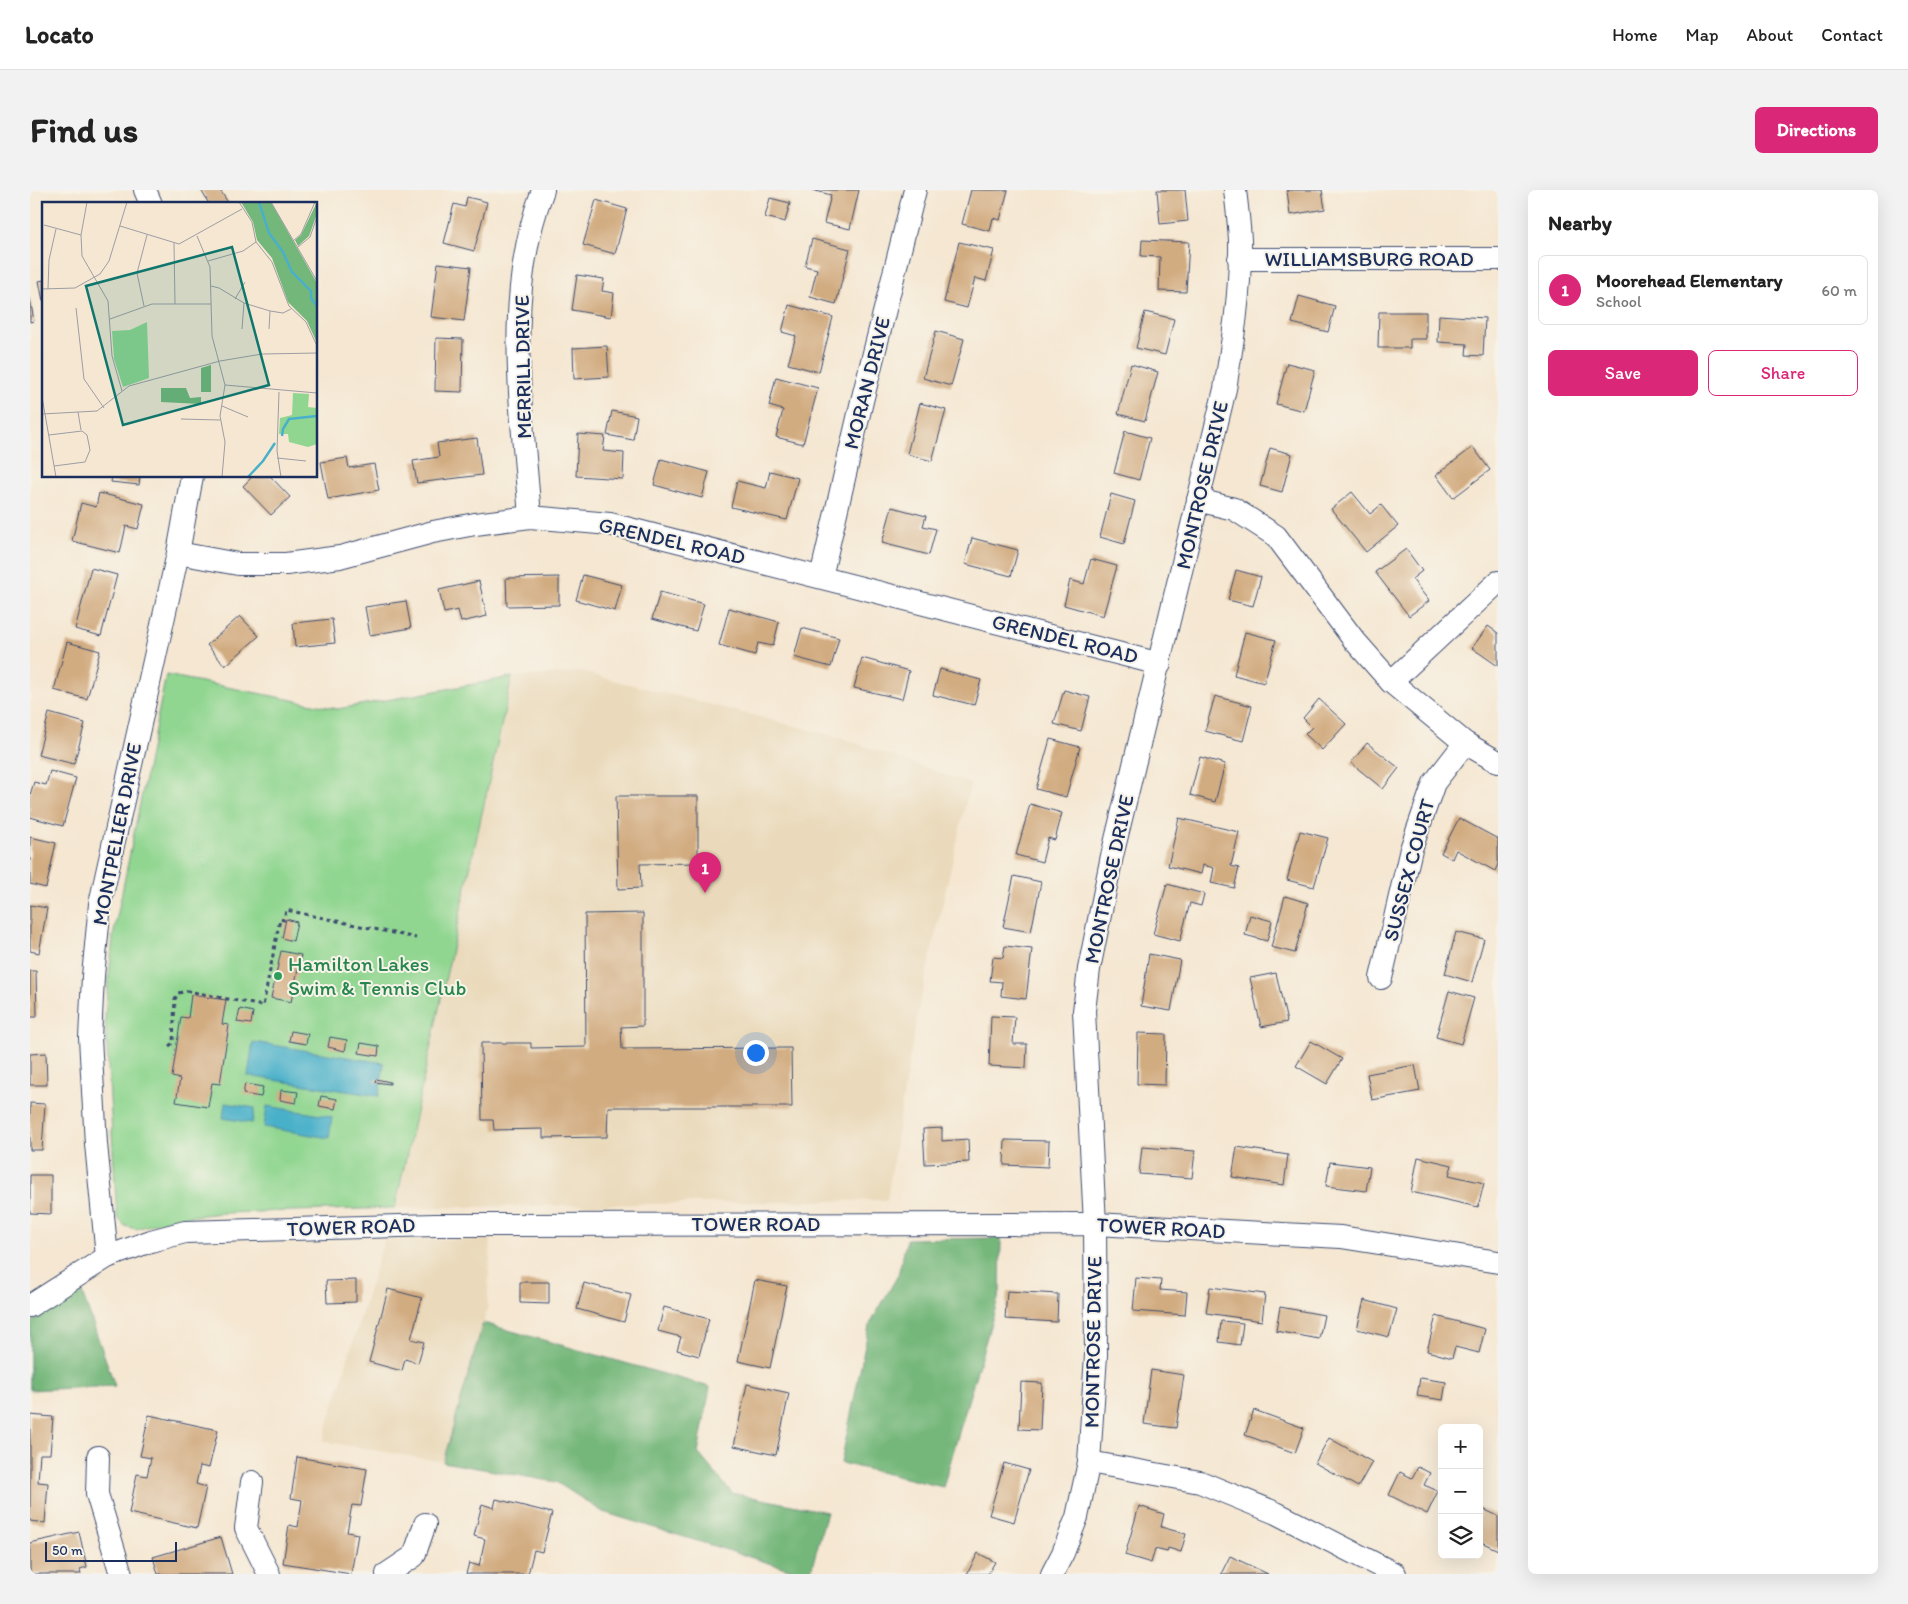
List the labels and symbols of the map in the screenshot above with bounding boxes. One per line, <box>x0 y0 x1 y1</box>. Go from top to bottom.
inset map <box>42 202 318 478</box>
street label: WILLIAMSBURG ROAD <box>1264 246 1474 271</box>
street label: MERRILL DRIVE <box>509 295 536 439</box>
street label: MORAN DRIVE <box>838 314 895 452</box>
street label: MONTROSE DRIVE <box>1170 398 1233 572</box>
street label: GRENDEL ROAD <box>596 511 748 570</box>
street label: GRENDEL ROAD <box>989 608 1141 669</box>
street label: MONTPELIER DRIVE <box>87 740 146 927</box>
street label: MONTROSE DRIVE <box>1078 792 1139 966</box>
street label: SUSSEX COURT <box>1377 796 1440 944</box>
pin: 1 <box>689 852 721 893</box>
place label: Hamilton Lakes Swim & Tennis Club <box>288 951 466 1000</box>
marker: Hamilton Lakes Swim & Tennis Club <box>272 970 284 982</box>
your location <box>743 1040 769 1066</box>
street label: TOWER ROAD <box>692 1211 820 1236</box>
street label: TOWER ROAD <box>286 1212 416 1241</box>
street label: TOWER ROAD <box>1096 1212 1226 1243</box>
street label: MONTROSE DRIVE <box>1078 1255 1107 1428</box>
scale bar <box>45 1539 178 1562</box>

